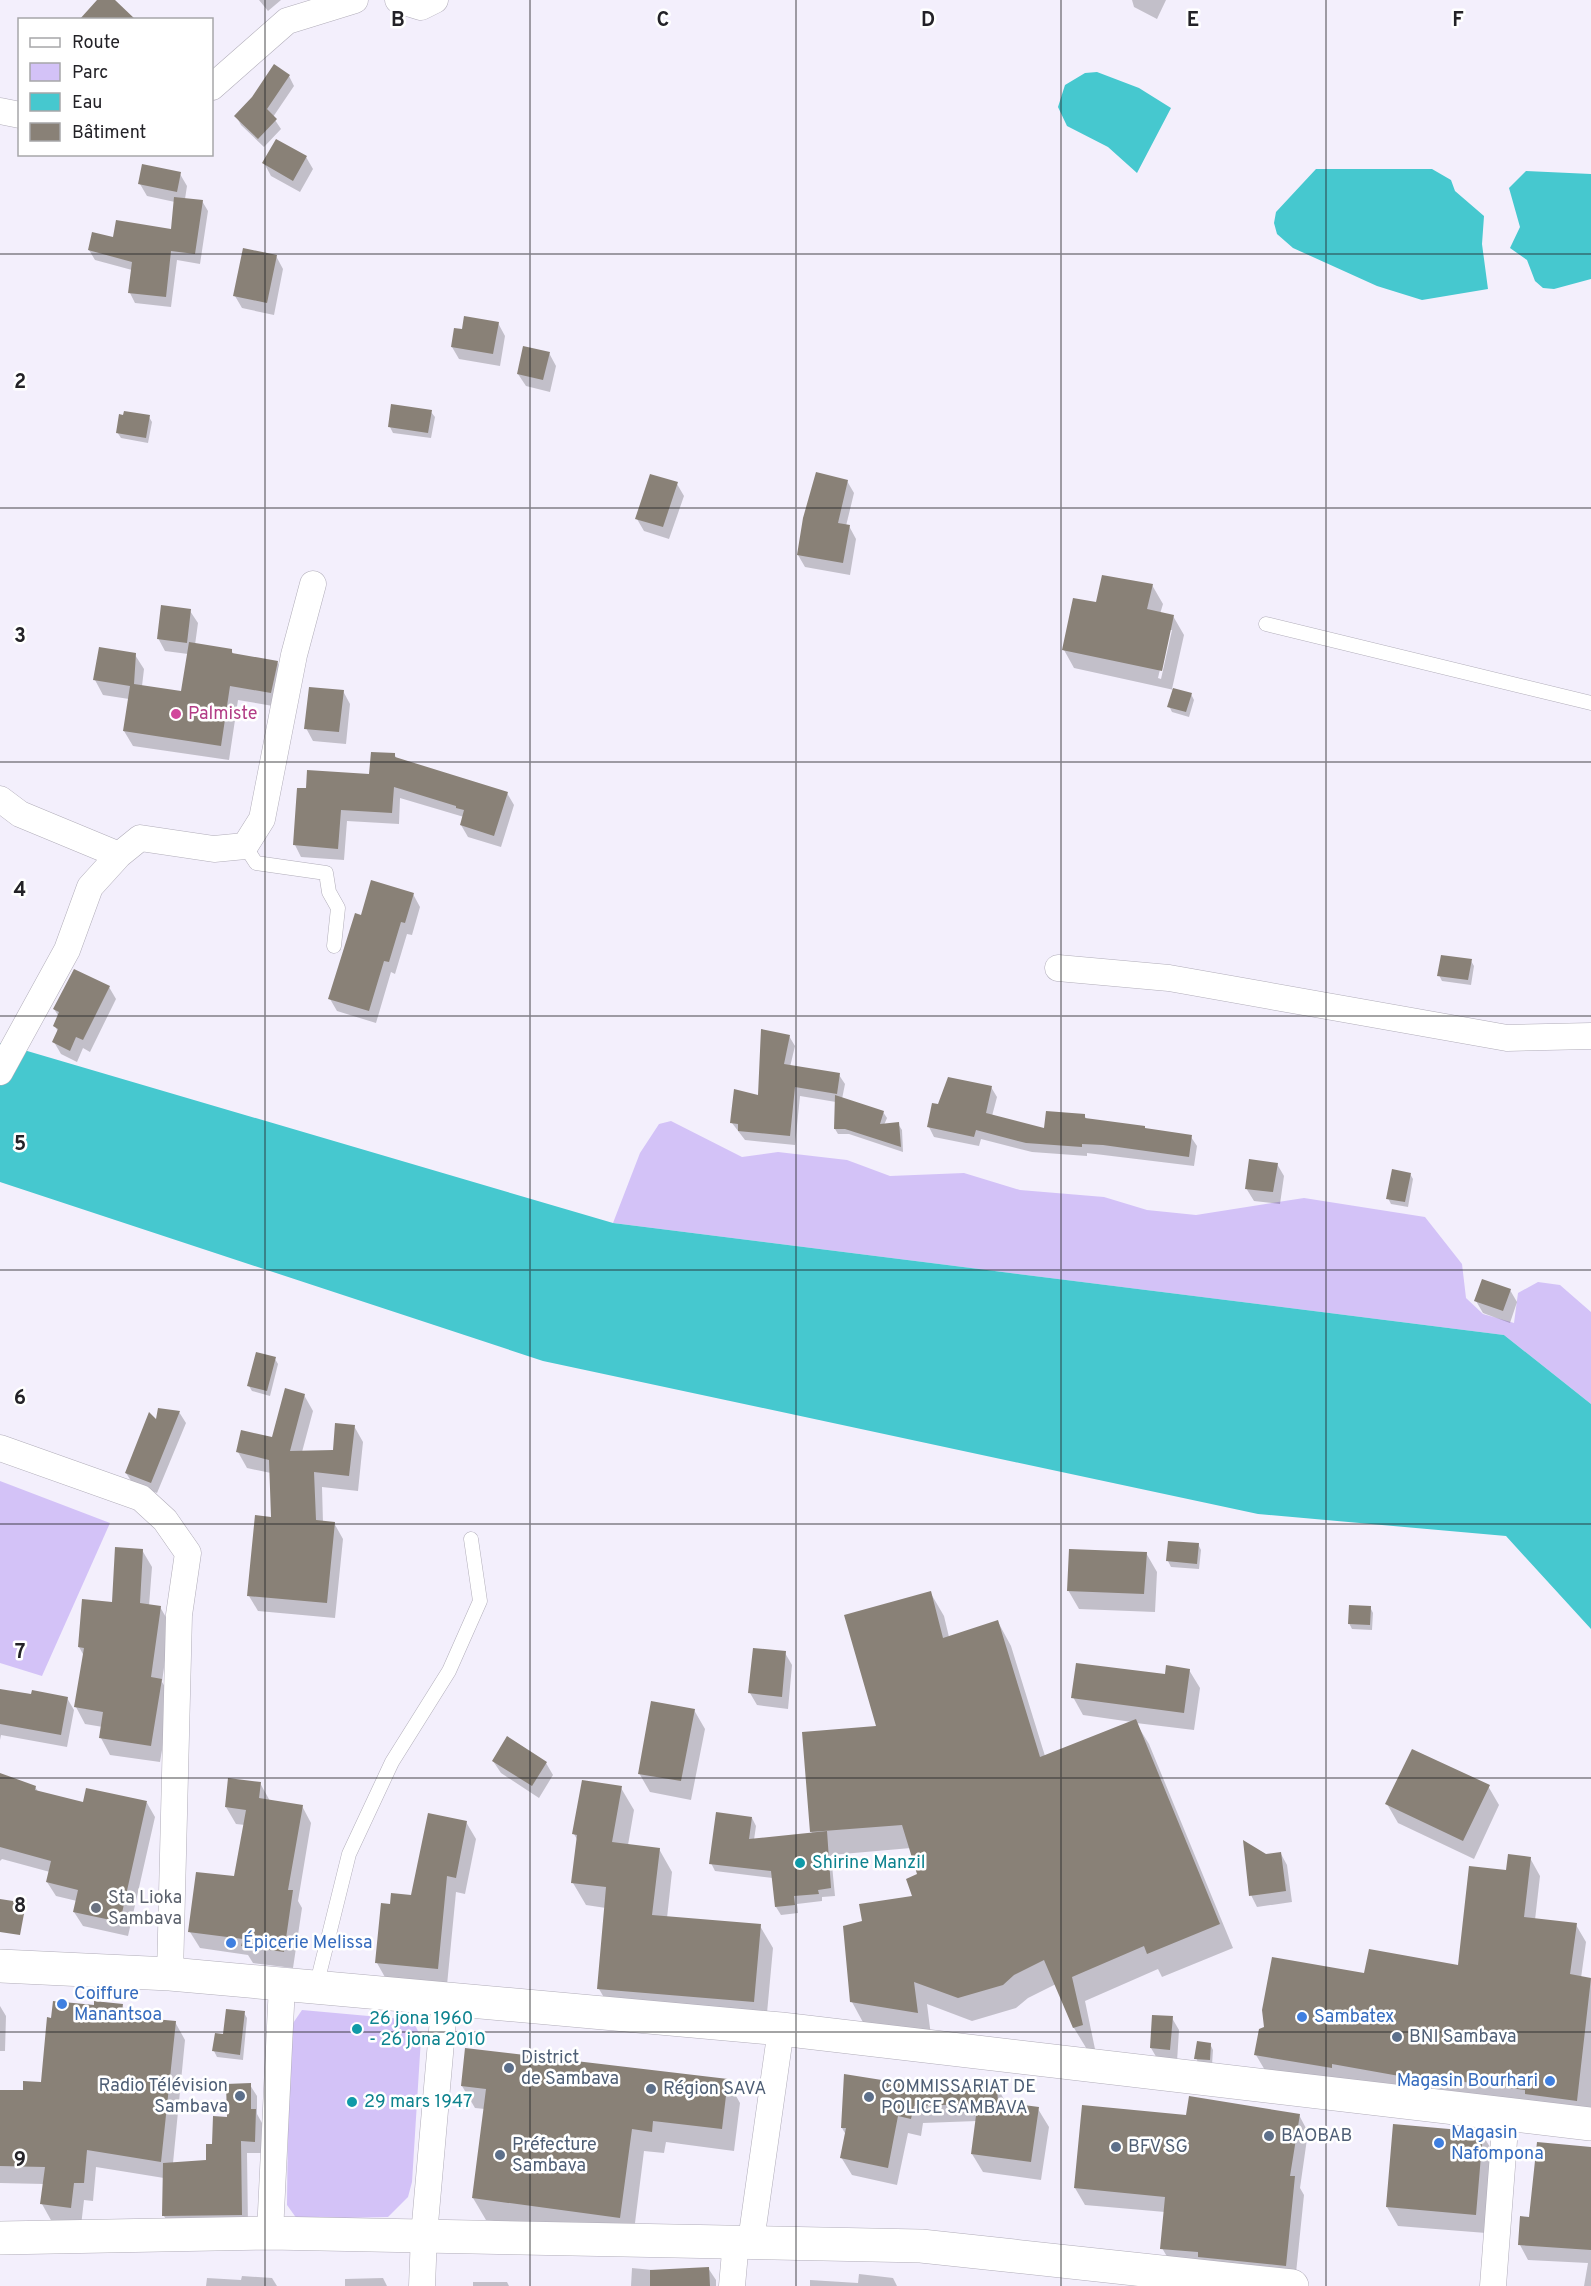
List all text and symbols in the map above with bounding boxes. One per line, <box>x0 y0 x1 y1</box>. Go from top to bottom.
text: B <box>391 8 405 34</box>
text: C <box>657 8 669 34</box>
text: D <box>921 8 935 34</box>
text: E <box>1187 8 1199 34</box>
text: F <box>1452 8 1464 34</box>
legend <box>18 18 213 156</box>
text: Route <box>72 32 120 55</box>
text: Parc <box>72 62 108 85</box>
text: Eau <box>72 92 102 115</box>
text: Bâtiment <box>72 122 146 145</box>
text: 2 <box>14 370 26 396</box>
text: 3 <box>14 624 26 650</box>
place label: Palmiste <box>188 703 258 726</box>
marker: Palmiste <box>169 707 183 721</box>
text: 4 <box>14 878 26 904</box>
text: 5 <box>14 1132 26 1158</box>
text: 6 <box>14 1386 26 1412</box>
text: 7 <box>15 1640 25 1666</box>
place label: Shirine Manzil <box>812 1852 925 1875</box>
marker: Shirine Manzil <box>793 1856 807 1870</box>
place label: Sta Lioka Sambava <box>108 1887 182 1931</box>
text: 8 <box>14 1894 26 1920</box>
marker: Sta Lioka Sambava <box>89 1901 103 1915</box>
place label: Épicerie Melissa <box>243 1930 373 1955</box>
marker: Épicerie Melissa <box>224 1936 238 1950</box>
place label: Coiffure Manantsoa <box>74 1983 162 2027</box>
marker: Coiffure Manantsoa <box>55 1997 69 2011</box>
place label: Sambatex <box>1314 2006 1394 2029</box>
place label: 26 jona 1960 - 26 jona 2010 <box>369 2008 486 2052</box>
marker: Sambatex <box>1295 2010 1309 2024</box>
marker: 26 jona 1960 - 26 jona 2010 <box>350 2022 364 2036</box>
place label: BNI Sambava <box>1409 2026 1517 2049</box>
marker: BNI Sambava <box>1390 2030 1404 2044</box>
place label: District de Sambava <box>521 2047 619 2091</box>
marker: District de Sambava <box>502 2061 516 2075</box>
place label: Magasin Bourhari <box>1397 2070 1538 2093</box>
marker: Magasin Bourhari <box>1543 2074 1557 2088</box>
place label: Radio Télévision Sambava <box>98 2075 228 2119</box>
place label: COMMISSARIAT DE POLICE SAMBAVA <box>881 2076 1036 2120</box>
place label: Région SAVA <box>663 2078 766 2101</box>
marker: Région SAVA <box>644 2082 658 2096</box>
marker: Radio Télévision Sambava <box>233 2089 247 2103</box>
marker: COMMISSARIAT DE POLICE SAMBAVA <box>862 2090 876 2104</box>
place label: 29 mars 1947 <box>364 2091 472 2114</box>
marker: 29 mars 1947 <box>345 2095 359 2109</box>
place label: Magasin Nafompona <box>1451 2122 1544 2166</box>
place label: BAOBAB <box>1281 2125 1352 2148</box>
marker: BAOBAB <box>1262 2129 1276 2143</box>
place label: Préfecture Sambava <box>512 2134 597 2178</box>
place label: BFV SG <box>1128 2136 1188 2159</box>
marker: Magasin Nafompona <box>1432 2136 1446 2150</box>
marker: BFV SG <box>1109 2140 1123 2154</box>
text: 9 <box>14 2148 26 2174</box>
marker: Préfecture Sambava <box>493 2148 507 2162</box>

